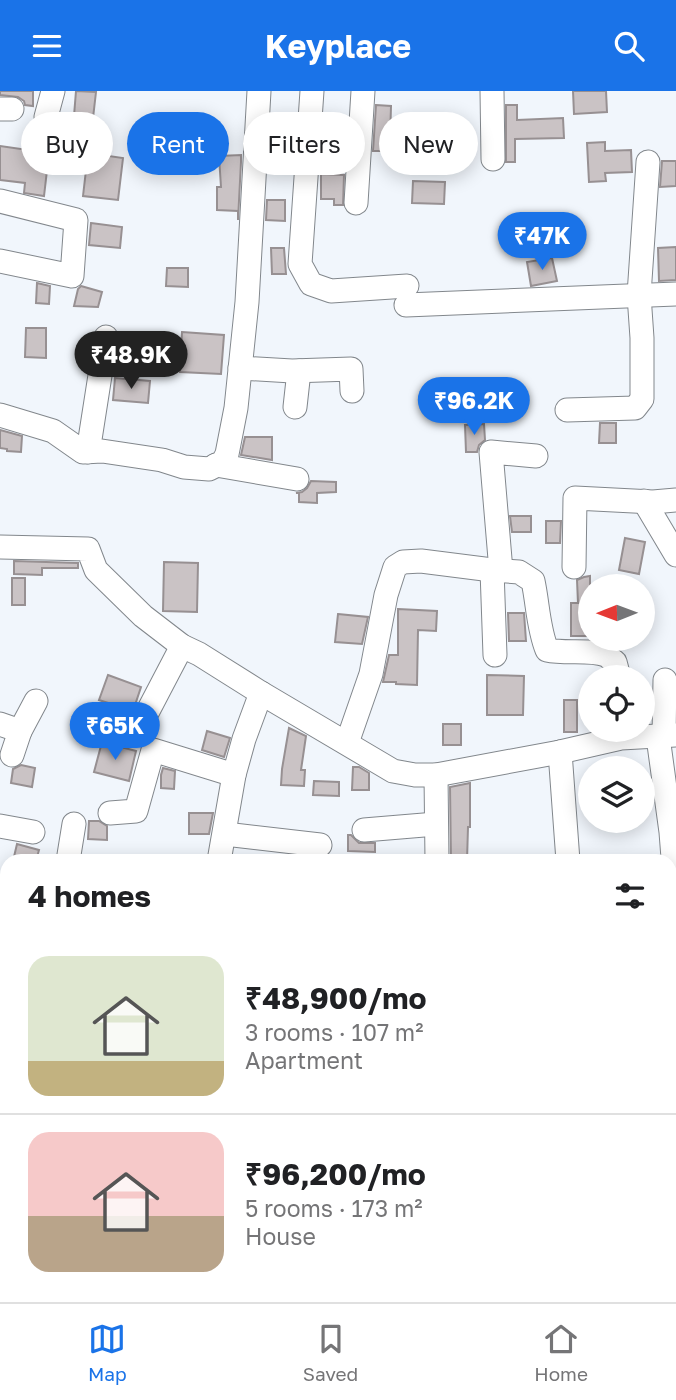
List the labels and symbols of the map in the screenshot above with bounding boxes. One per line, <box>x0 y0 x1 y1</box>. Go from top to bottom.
pin: ₹47K <box>501 213 583 272</box>
pin: ₹48.9K <box>74 331 188 391</box>
pin: ₹96.2K <box>417 377 531 437</box>
north arrow <box>578 574 654 651</box>
pin: ₹65K <box>74 703 156 762</box>

